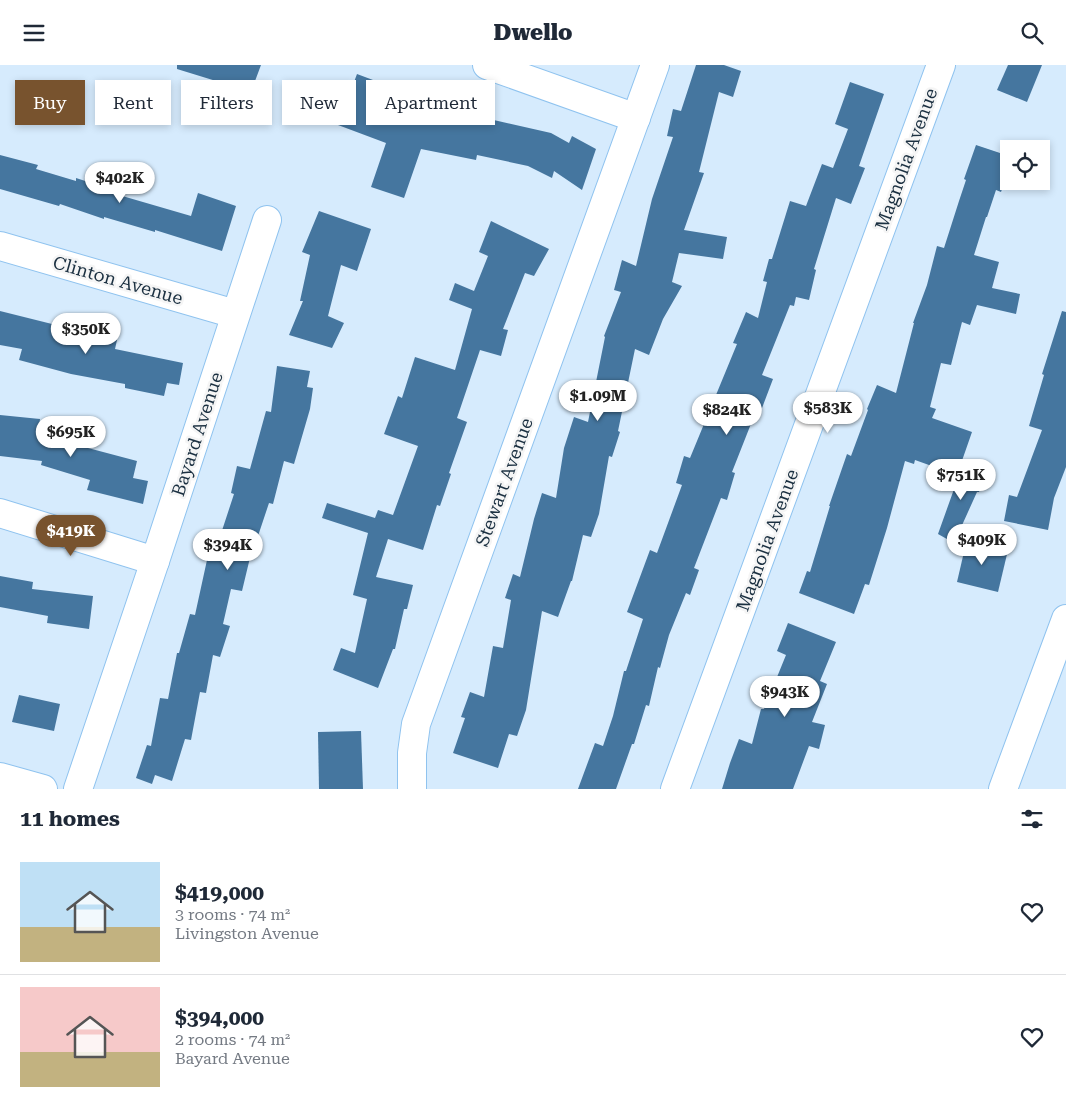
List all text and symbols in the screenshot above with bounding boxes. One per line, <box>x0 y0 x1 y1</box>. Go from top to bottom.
icon: menu <box>20 19 48 47</box>
icon: search <box>1018 19 1046 47</box>
text: Dwello <box>494 20 572 45</box>
chip: Buy <box>15 80 85 125</box>
chip: Rent <box>95 80 171 125</box>
chip: Filters <box>181 80 272 125</box>
chip: New <box>282 80 356 125</box>
chip: Apartment <box>366 80 495 125</box>
street label: Magnolia Avenue <box>871 85 942 233</box>
map controls <box>1000 140 1050 190</box>
button: locate <box>1000 140 1050 190</box>
pin: $402K <box>85 161 155 204</box>
text: $402K <box>96 168 144 187</box>
street label: Clinton Avenue <box>51 251 185 309</box>
pin: $350K <box>51 313 121 355</box>
text: $350K <box>62 319 110 338</box>
street label: Bayard Avenue <box>167 369 227 499</box>
pin: $1.09M <box>557 379 639 422</box>
text: $1.09M <box>570 386 626 405</box>
pin: $583K <box>793 391 863 434</box>
pin: $824K <box>692 393 762 436</box>
text: $583K <box>804 398 852 417</box>
text: $824K <box>703 400 751 419</box>
pin: $695K <box>36 415 106 458</box>
street label: Stewart Avenue <box>471 415 537 549</box>
text: $695K <box>47 422 95 441</box>
pin: $751K <box>926 459 996 501</box>
text: $751K <box>937 465 985 484</box>
street label: Magnolia Avenue <box>732 466 803 614</box>
pin: $419K <box>36 515 106 557</box>
text: $419K <box>47 521 95 540</box>
pin: $409K <box>947 523 1017 566</box>
pin: $394K <box>193 529 263 571</box>
text: $409K <box>958 530 1006 549</box>
text: $394K <box>204 535 252 554</box>
pin: $943K <box>750 675 820 718</box>
text: $943K <box>761 682 809 701</box>
icon: filters <box>1018 805 1046 833</box>
text: 11 homes <box>20 807 120 831</box>
text: $419,000 <box>175 881 264 905</box>
icon: home <box>60 882 120 942</box>
icon: heart <box>1018 898 1046 926</box>
text: 3 rooms · 74 m² <box>175 905 290 924</box>
text: Livingston Avenue <box>175 924 319 943</box>
text: $394,000 <box>175 1006 264 1030</box>
icon: home <box>60 1007 120 1067</box>
icon: heart <box>1018 1023 1046 1051</box>
text: 2 rooms · 74 m² <box>175 1030 290 1049</box>
text: Bayard Avenue <box>175 1049 290 1068</box>

